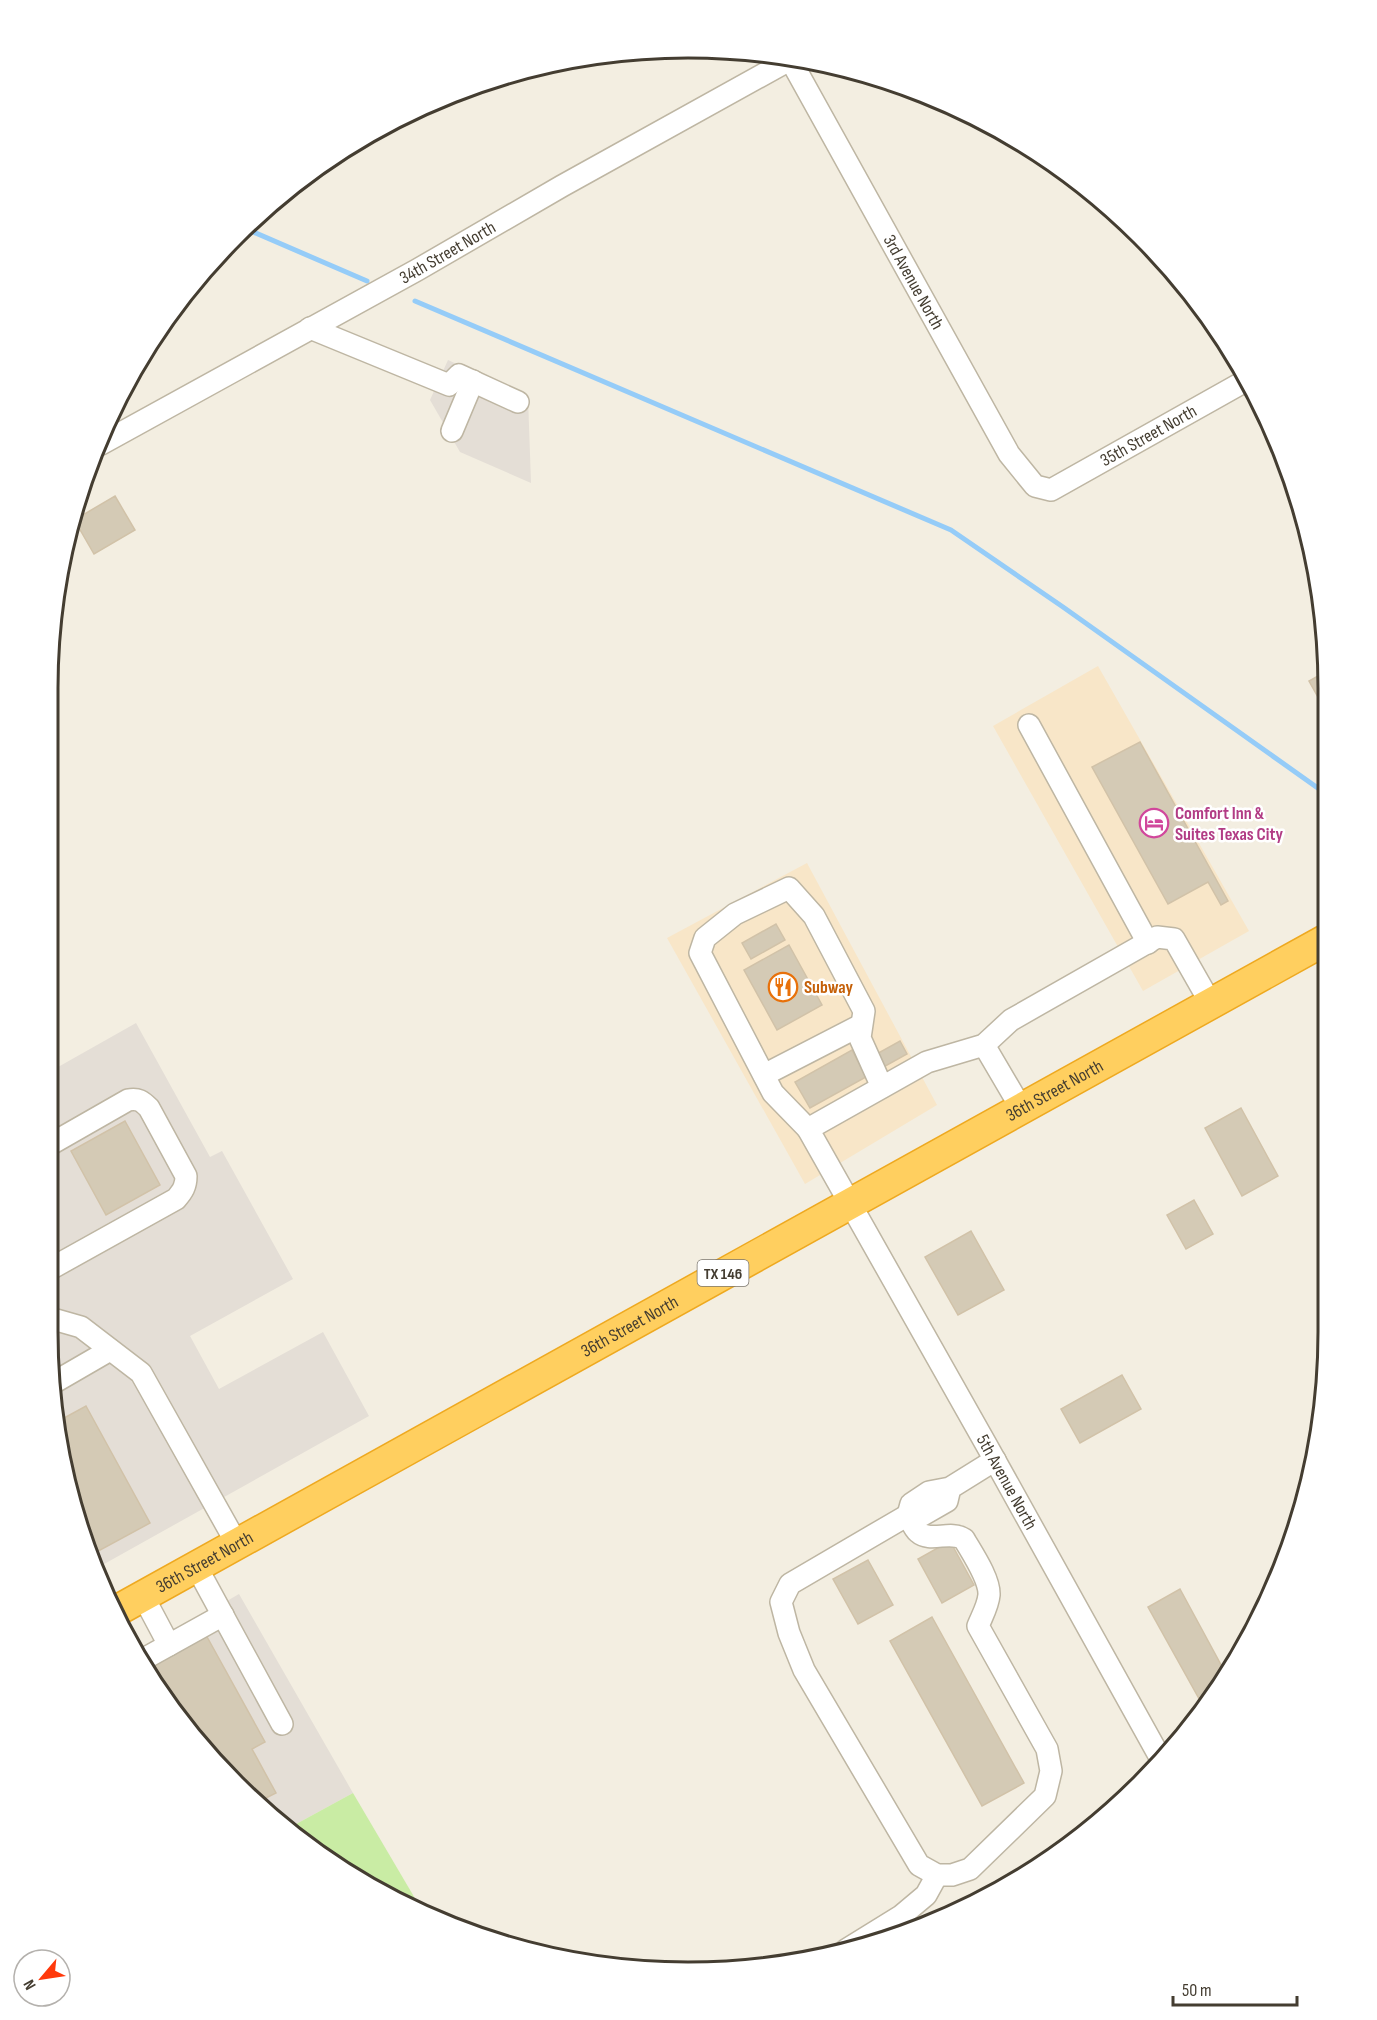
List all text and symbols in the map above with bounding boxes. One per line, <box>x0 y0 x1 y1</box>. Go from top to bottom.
street label: 34th Street North <box>396 217 499 289</box>
street label: 3rd Avenue North <box>879 231 948 333</box>
street label: 35th Street North <box>1097 400 1200 471</box>
place label: Comfort Inn & Suites Texas City <box>1175 803 1284 845</box>
hotel icon: Comfort Inn & Suites Texas City <box>1138 807 1170 839</box>
restaurant icon: Subway <box>767 971 799 1003</box>
place label: Subway <box>804 977 854 998</box>
street label: 36th Street North <box>1003 1055 1107 1126</box>
road number: TX 146 <box>698 1260 748 1286</box>
street label: 36th Street North <box>578 1291 682 1362</box>
street label: 5th Avenue North <box>972 1431 1041 1533</box>
street label: 36th Street North <box>153 1527 257 1598</box>
north arrow <box>12 1948 72 2008</box>
scale bar <box>1173 1969 1298 2007</box>
text: N <box>20 1976 41 1993</box>
text: 50 m <box>1182 1980 1212 2001</box>

